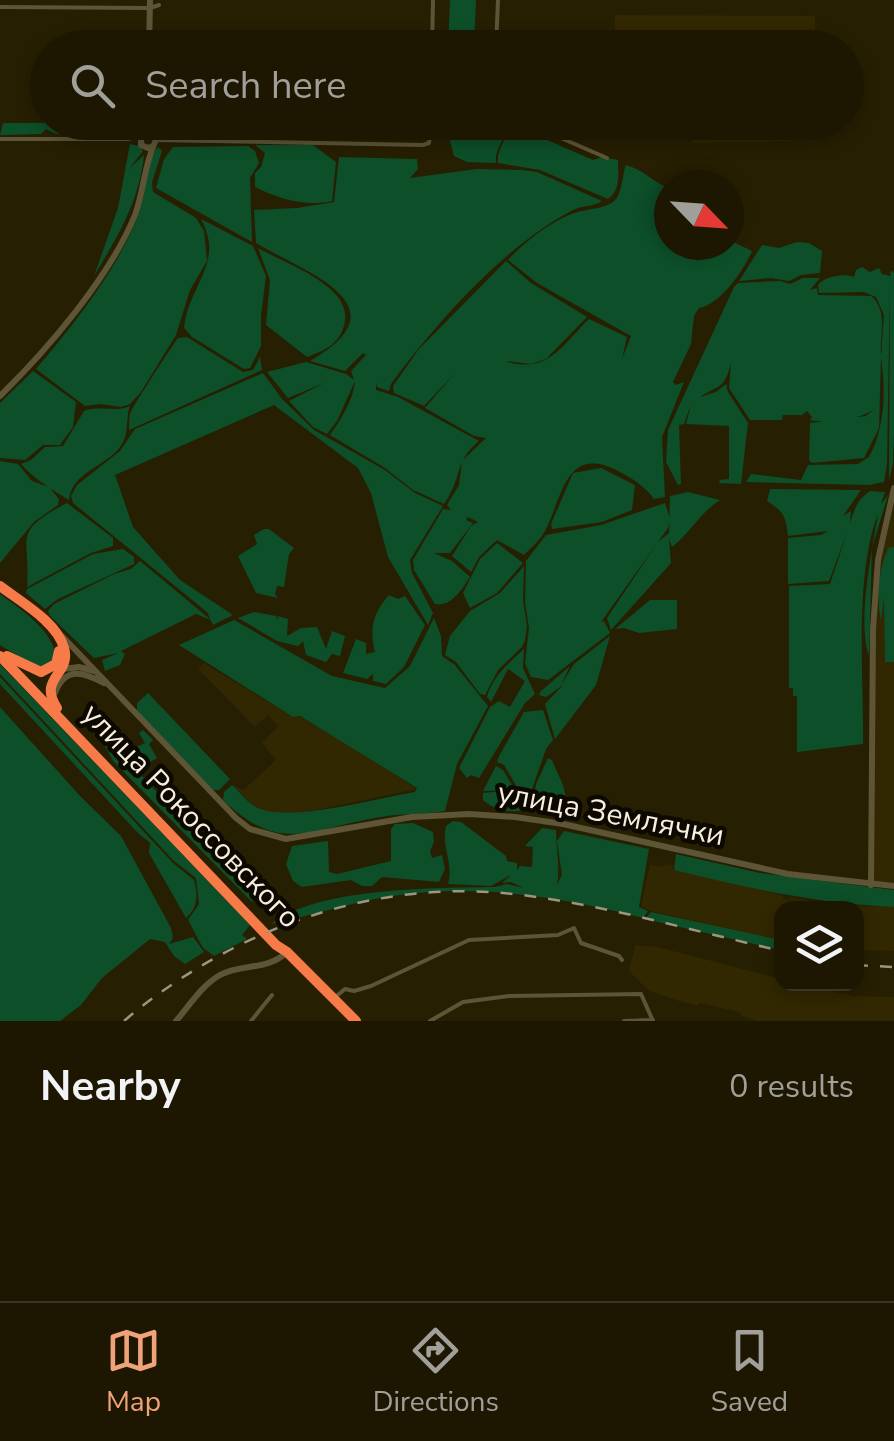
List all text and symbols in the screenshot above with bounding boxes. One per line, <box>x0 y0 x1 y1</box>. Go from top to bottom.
search box <box>30 30 864 140</box>
icon: search <box>65 58 120 113</box>
text: Search here <box>145 60 346 111</box>
north arrow <box>654 170 744 260</box>
street label: улица Рокоссовского <box>73 694 309 938</box>
street label: улица Землячки <box>494 772 728 856</box>
map controls <box>774 901 864 991</box>
button: layers <box>774 901 864 991</box>
text: Nearby <box>40 1058 181 1115</box>
text: 0 results <box>729 1065 854 1108</box>
tab: Map <box>106 1323 161 1421</box>
tab: Directions <box>373 1323 499 1421</box>
tab: Saved <box>711 1323 788 1421</box>

